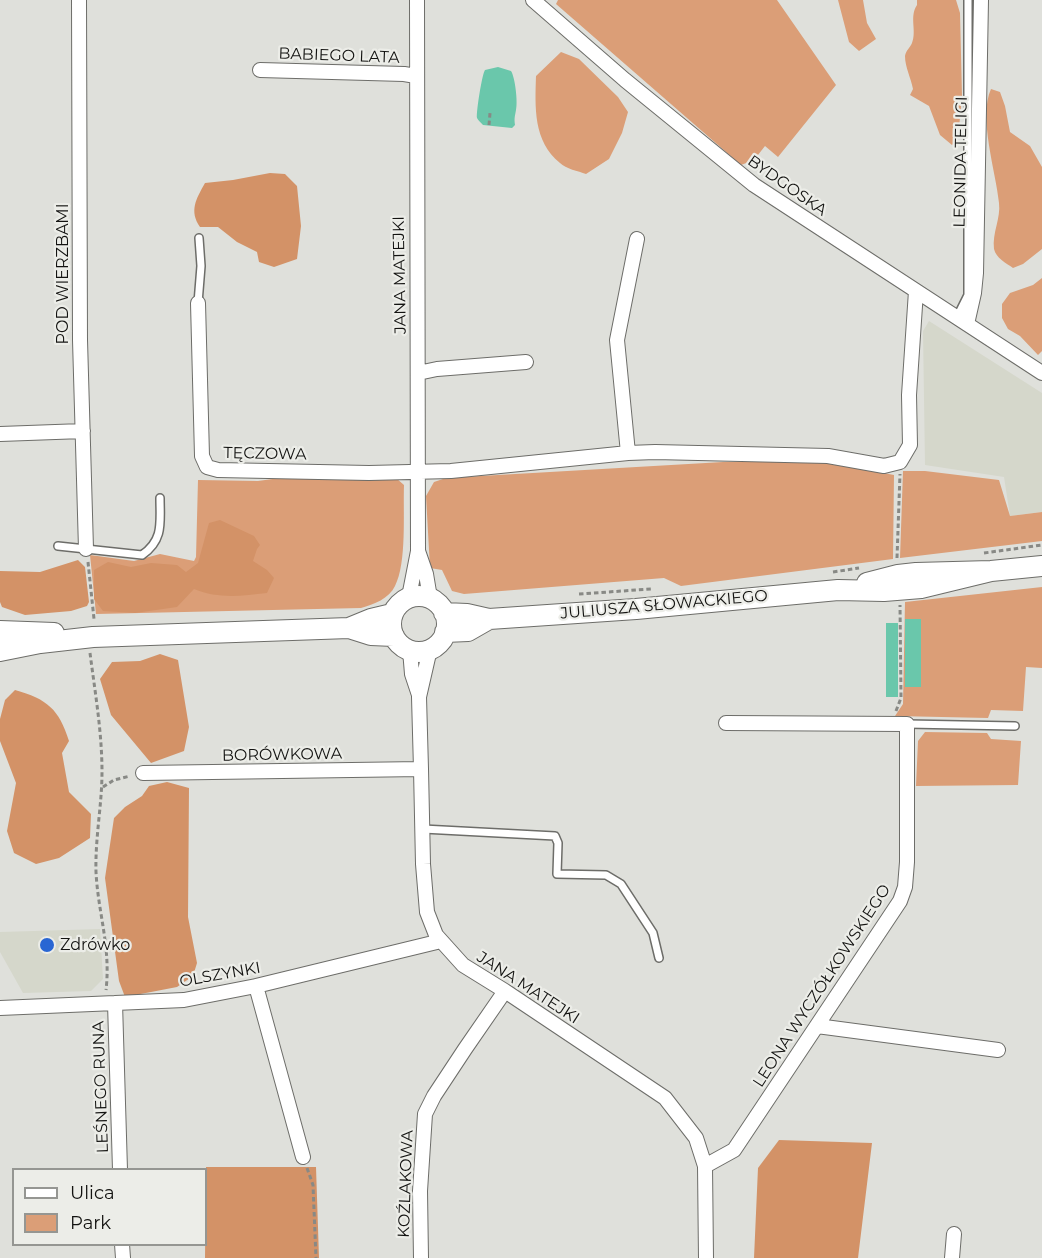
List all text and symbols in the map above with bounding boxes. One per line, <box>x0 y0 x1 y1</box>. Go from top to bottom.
street label: BABIEGO LATA <box>278 44 400 68</box>
street label: LEONIDA TELIGI <box>950 96 972 228</box>
street label: BYDGOSKA <box>744 152 830 220</box>
street label: POD WIERZBAMI <box>53 204 73 344</box>
street label: JANA MATEJKI <box>389 216 411 334</box>
street label: TĘCZOWA <box>223 444 307 464</box>
street label: JULIUSZA SŁOWACKIEGO <box>559 586 769 624</box>
street label: BORÓWKOWA <box>222 744 342 766</box>
street label: LEONA WYCZÓŁKOWSKIEGO <box>749 881 895 1091</box>
place label: Zdrówko <box>60 935 130 955</box>
marker: Zdrówko <box>38 936 56 954</box>
street label: JANA MATEJKI <box>473 948 583 1028</box>
street label: OLSZYNKI <box>178 958 262 992</box>
street label: LEŚNEGO RUNA <box>89 1021 113 1153</box>
street label: KOŹLAKOWA <box>395 1130 417 1238</box>
legend <box>12 1168 207 1246</box>
text: Ulica <box>70 1182 115 1204</box>
text: Park <box>70 1212 111 1234</box>

